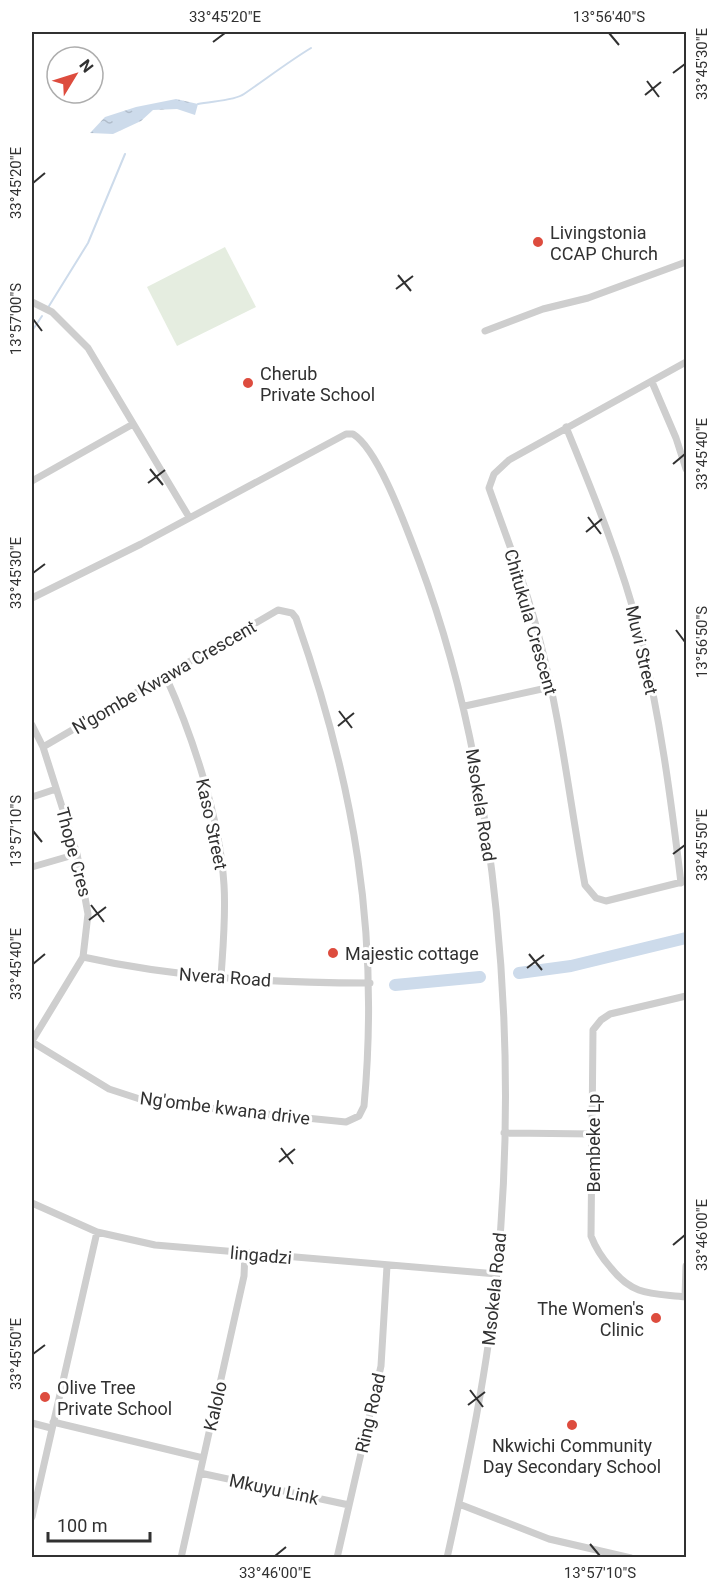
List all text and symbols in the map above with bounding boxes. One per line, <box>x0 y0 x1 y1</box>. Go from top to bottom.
text: 33°45'20"E <box>189 8 262 26</box>
text: 13°56'40"S <box>573 8 645 26</box>
text: 33°45'30"E <box>693 27 711 100</box>
north arrow <box>45 45 105 105</box>
text: N <box>75 56 97 76</box>
text: 33°45'20"E <box>7 146 25 219</box>
place label: Livingstonia CCAP Church <box>550 222 658 264</box>
marker: Livingstonia CCAP Church <box>531 235 545 249</box>
text: 13°57'00"S <box>7 283 25 355</box>
place label: Cherub Private School <box>260 363 375 405</box>
marker: Cherub Private School <box>241 376 255 390</box>
text: 33°45'40"E <box>693 417 711 490</box>
text: 33°45'30"E <box>7 536 25 609</box>
street label: Chitukula Crescent <box>500 547 562 697</box>
street label: Muvi Street <box>622 603 662 697</box>
text: 13°56'50"S <box>693 606 711 678</box>
street label: N'gombe Kwawa Crescent <box>68 616 260 738</box>
street label: Msokela Road <box>462 747 500 863</box>
street label: Kaso Street <box>192 777 232 872</box>
text: 13°57'10"S <box>7 795 25 867</box>
street label: Thope Cres <box>52 805 96 899</box>
text: 33°45'50"E <box>693 808 711 881</box>
text: 33°45'40"E <box>7 927 25 1000</box>
place label: Majestic cottage <box>345 943 479 964</box>
marker: Majestic cottage <box>326 946 340 960</box>
street label: Nvera Road <box>178 963 272 991</box>
street label: Ng'ombe kwana drive <box>139 1087 311 1129</box>
street label: Bembeke Lp <box>583 1094 604 1192</box>
text: 33°46'00"E <box>693 1198 711 1271</box>
street label: Msokela Road <box>478 1231 510 1347</box>
street label: lingadzi <box>229 1242 293 1268</box>
place label: The Women's Clinic <box>537 1298 644 1340</box>
marker: The Women's Clinic <box>649 1311 663 1325</box>
text: 33°45'50"E <box>7 1317 25 1390</box>
street label: Ring Road <box>351 1371 389 1455</box>
place label: Olive Tree Private School <box>57 1377 172 1419</box>
street label: Kalolo <box>199 1379 231 1433</box>
marker: Olive Tree Private School <box>38 1390 52 1404</box>
marker: Nkwichi Community Day Secondary School <box>565 1418 579 1432</box>
place label: Nkwichi Community Day Secondary School <box>483 1435 661 1477</box>
street label: Mkuyu Link <box>227 1469 321 1509</box>
scale bar <box>48 1505 150 1543</box>
text: 100 m <box>57 1515 108 1536</box>
text: 33°46'00"E <box>239 1564 312 1582</box>
text: 13°57'10"S <box>564 1564 636 1582</box>

